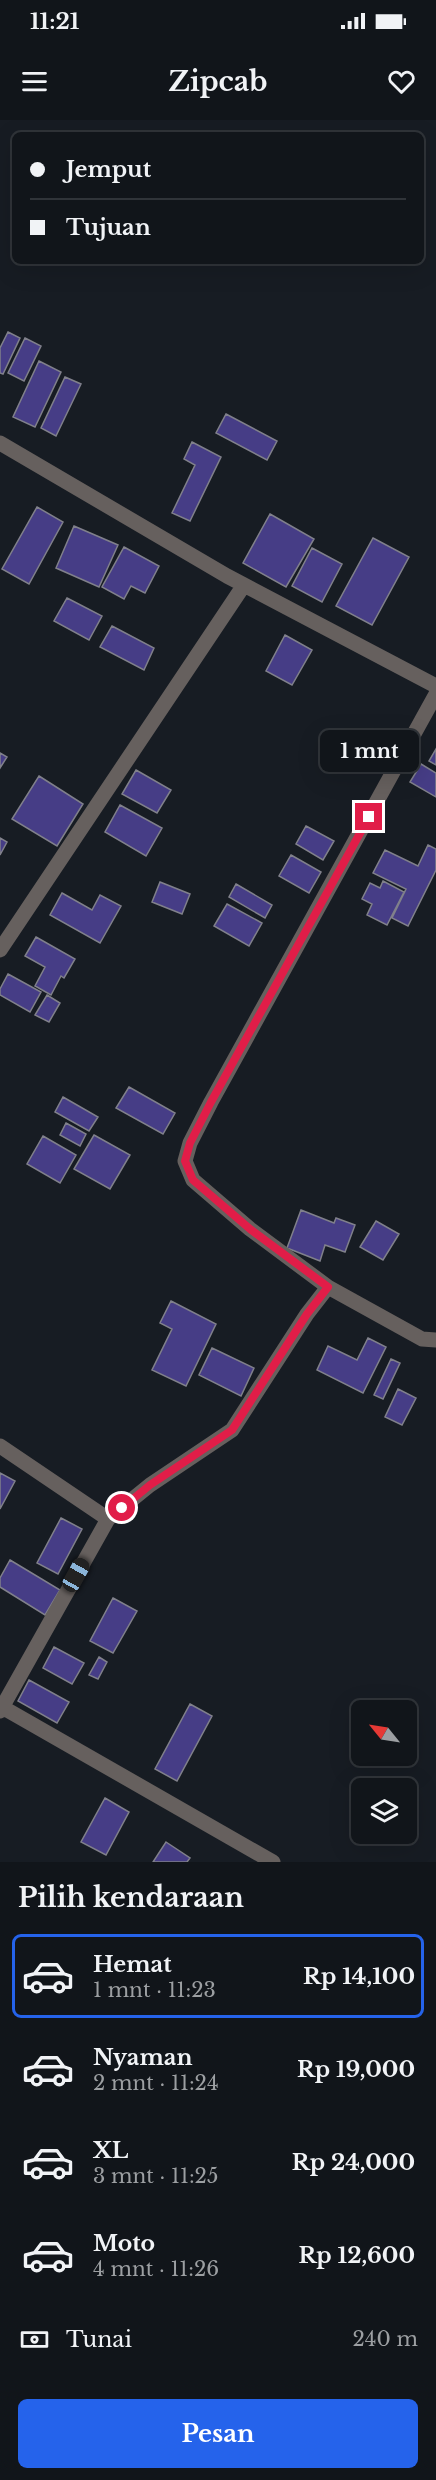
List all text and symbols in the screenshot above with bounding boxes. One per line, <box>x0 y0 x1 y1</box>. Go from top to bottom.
text: 11:21 <box>30 8 79 35</box>
icon: menu <box>18 65 51 98</box>
text: Zipcab <box>168 65 268 98</box>
icon: heart <box>385 65 418 98</box>
text: Jemput <box>66 156 151 183</box>
text: Tujuan <box>66 214 151 241</box>
callout: 1 mnt <box>320 730 418 772</box>
text: 1 mnt <box>340 739 399 763</box>
route end <box>355 803 382 830</box>
route start <box>108 1494 135 1521</box>
car <box>59 1555 93 1595</box>
north arrow <box>351 1700 417 1766</box>
map controls <box>351 1700 417 1844</box>
button: layers <box>351 1778 417 1844</box>
text: Pilih kendaraan <box>18 1881 244 1914</box>
icon: car <box>21 1949 75 2003</box>
text: Hemat <box>93 1951 172 1978</box>
text: Rp 14,100 <box>303 1963 415 1990</box>
text: 1 mnt · 11:23 <box>93 1978 216 2002</box>
icon: car <box>21 2042 75 2096</box>
text: Nyaman <box>93 2044 192 2071</box>
text: Rp 19,000 <box>297 2056 415 2083</box>
text: 2 mnt · 11:24 <box>93 2071 219 2095</box>
icon: car <box>21 2135 75 2189</box>
text: XL <box>93 2137 128 2164</box>
text: Rp 24,000 <box>292 2149 415 2176</box>
text: 3 mnt · 11:25 <box>93 2164 218 2188</box>
icon: car <box>21 2228 75 2282</box>
text: Moto <box>93 2230 155 2257</box>
text: Rp 12,600 <box>298 2242 415 2269</box>
text: 4 mnt · 11:26 <box>93 2257 219 2281</box>
icon: cash <box>18 2323 51 2356</box>
text: Tunai <box>66 2326 132 2353</box>
text: 240 m <box>353 2327 418 2351</box>
button: Pesan <box>18 2399 418 2468</box>

